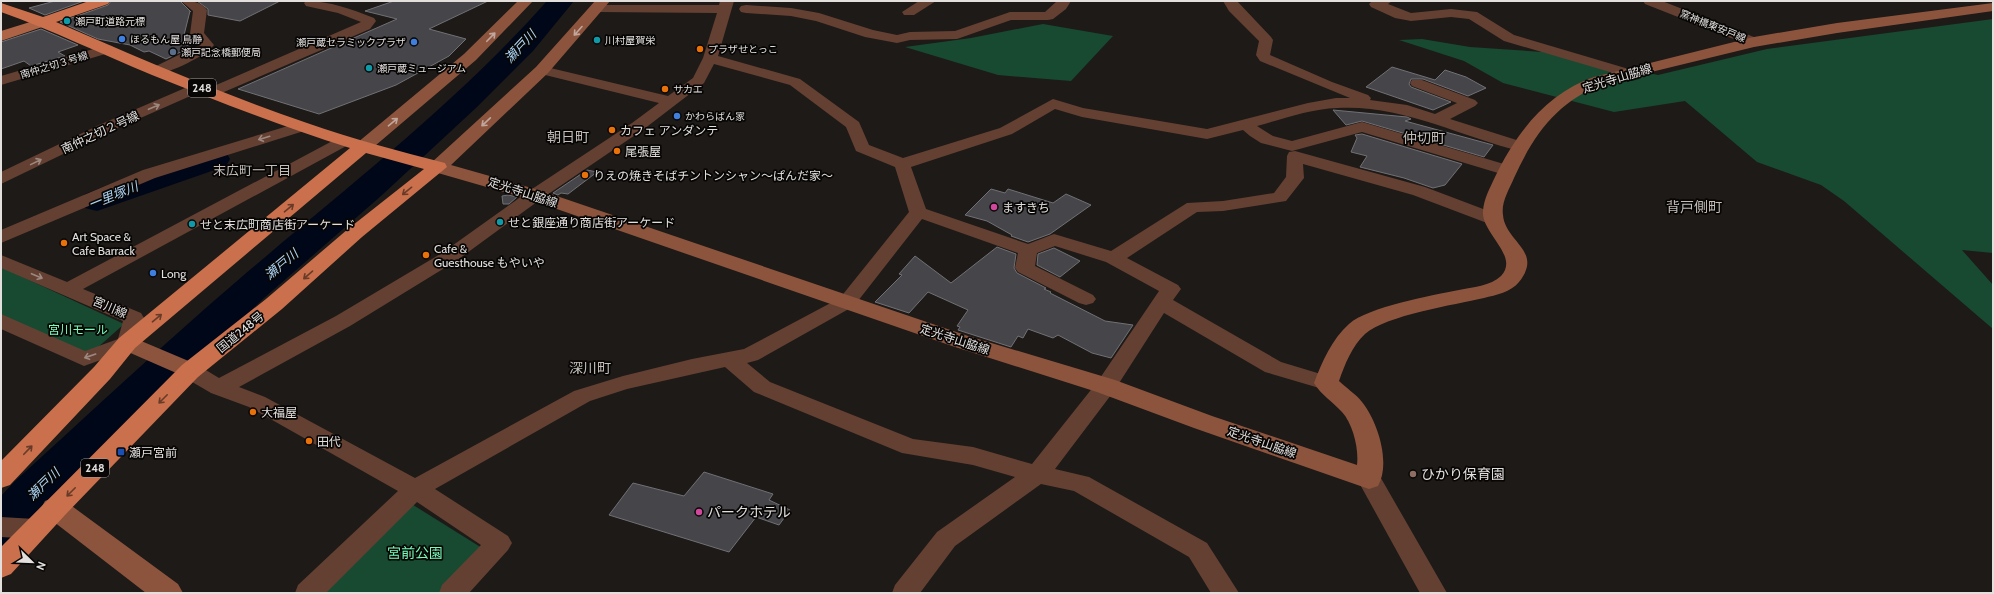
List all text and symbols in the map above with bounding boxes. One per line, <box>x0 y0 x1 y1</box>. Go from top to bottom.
street label: 窯神橋東安戸線 <box>1678 7 1748 45</box>
place label: 瀬戸町道路元標 <box>75 15 145 28</box>
marker: 瀬戸町道路元標 <box>62 16 72 26</box>
water label: 瀬戸川 <box>501 25 541 66</box>
one-way arrow <box>573 26 583 36</box>
one-way arrow <box>486 32 496 42</box>
place label: ほるもん屋 鳥静 <box>130 33 202 46</box>
marker: ほるもん屋 鳥静 <box>117 34 127 44</box>
place label: 川村屋賀栄 <box>605 34 656 47</box>
marker: 川村屋賀栄 <box>592 35 602 45</box>
place label: 瀬戸蔵セラミックプラザ <box>296 36 406 49</box>
marker: 瀬戸蔵セラミックプラザ <box>409 37 419 47</box>
place label: プラザせとっこ <box>708 43 778 56</box>
marker: プラザせとっこ <box>695 44 705 54</box>
place label: 瀬戸記念橋郵便局 <box>181 46 261 59</box>
marker: 瀬戸記念橋郵便局 <box>168 47 178 57</box>
street label: 南仲之切３号線 <box>19 49 89 81</box>
street label: 定光寺山脇線 <box>1580 60 1654 96</box>
place label: 瀬戸蔵ミュージアム <box>377 62 466 75</box>
marker: 瀬戸蔵ミュージアム <box>364 63 374 73</box>
road number: 248 <box>188 79 216 97</box>
place label: サカエ <box>673 83 703 96</box>
marker: サカエ <box>660 84 670 94</box>
one-way arrow <box>147 102 159 110</box>
street label: 南仲之切２号線 <box>59 107 141 157</box>
place label: かわらばん家 <box>685 110 745 123</box>
marker: かわらばん家 <box>672 111 682 121</box>
one-way arrow <box>388 117 398 126</box>
one-way arrow <box>481 118 491 127</box>
place label: カフェ アンダンテ <box>620 123 718 138</box>
marker: カフェ アンダンテ <box>607 125 617 135</box>
district label: 朝日町 <box>547 128 589 146</box>
district label: 仲切町 <box>1403 129 1445 147</box>
one-way arrow <box>257 135 270 142</box>
place label: 尾張屋 <box>625 144 661 159</box>
marker: 尾張屋 <box>612 146 622 156</box>
one-way arrow <box>30 157 42 165</box>
district label: 末広町一丁目 <box>213 162 291 178</box>
place label: りえの焼きそばチントンシャン～ぱんだ家～ <box>593 168 833 183</box>
marker: りえの焼きそばチントンシャン～ぱんだ家～ <box>580 170 590 180</box>
street label: 定光寺山脇線 <box>486 174 560 210</box>
water label: 一里塚川 <box>86 177 142 212</box>
one-way arrow <box>402 187 413 196</box>
district label: 背戸側町 <box>1666 198 1722 216</box>
place label: ますきち <box>1002 200 1050 215</box>
marker: ますきち <box>989 202 999 212</box>
one-way arrow <box>284 204 295 213</box>
place label: せと銀座通り商店街アーケード <box>508 215 675 230</box>
place label: せと末広町商店街アーケード <box>200 217 355 232</box>
marker: せと銀座通り商店街アーケード <box>495 217 505 227</box>
marker: せと末広町商店街アーケード <box>187 219 197 229</box>
place label: Art Space & Cafe Barrack <box>72 229 135 258</box>
marker: Art Space & Cafe Barrack <box>59 238 69 248</box>
place label: Cafe & Guesthouse もやいや <box>434 241 545 270</box>
water label: 瀬戸川 <box>261 244 303 283</box>
marker: Cafe & Guesthouse もやいや <box>421 250 431 260</box>
place label: Long <box>161 266 187 281</box>
marker: Long <box>148 268 158 278</box>
one-way arrow <box>302 270 313 279</box>
one-way arrow <box>30 273 42 281</box>
street label: 宮川線 <box>90 293 130 321</box>
street label: 国道248号 <box>213 308 267 356</box>
one-way arrow <box>151 314 162 323</box>
street label: 定光寺山脇線 <box>918 321 992 357</box>
park label: 宮川モール <box>48 322 108 337</box>
one-way arrow <box>84 353 97 360</box>
district label: 深川町 <box>569 359 611 377</box>
one-way arrow <box>158 394 168 404</box>
place label: 大福屋 <box>261 405 297 420</box>
marker: 大福屋 <box>248 407 258 417</box>
street label: 定光寺山脇線 <box>1226 423 1298 461</box>
place label: 田代 <box>317 434 341 449</box>
marker: 田代 <box>304 436 314 446</box>
one-way arrow <box>23 445 32 455</box>
place label: 瀬戸宮前 <box>129 445 177 460</box>
marker: 瀬戸宮前 <box>116 447 126 457</box>
road number: 248 <box>81 459 109 477</box>
water label: 瀬戸川 <box>23 463 64 503</box>
place label: ひかり保育園 <box>1421 465 1505 483</box>
marker: ひかり保育園 <box>1408 469 1418 479</box>
one-way arrow <box>67 487 76 497</box>
place label: パークホテル <box>707 503 791 521</box>
marker: パークホテル <box>694 507 704 517</box>
north arrow <box>12 542 52 582</box>
park label: 宮前公園 <box>387 544 443 562</box>
text: N <box>33 560 49 572</box>

